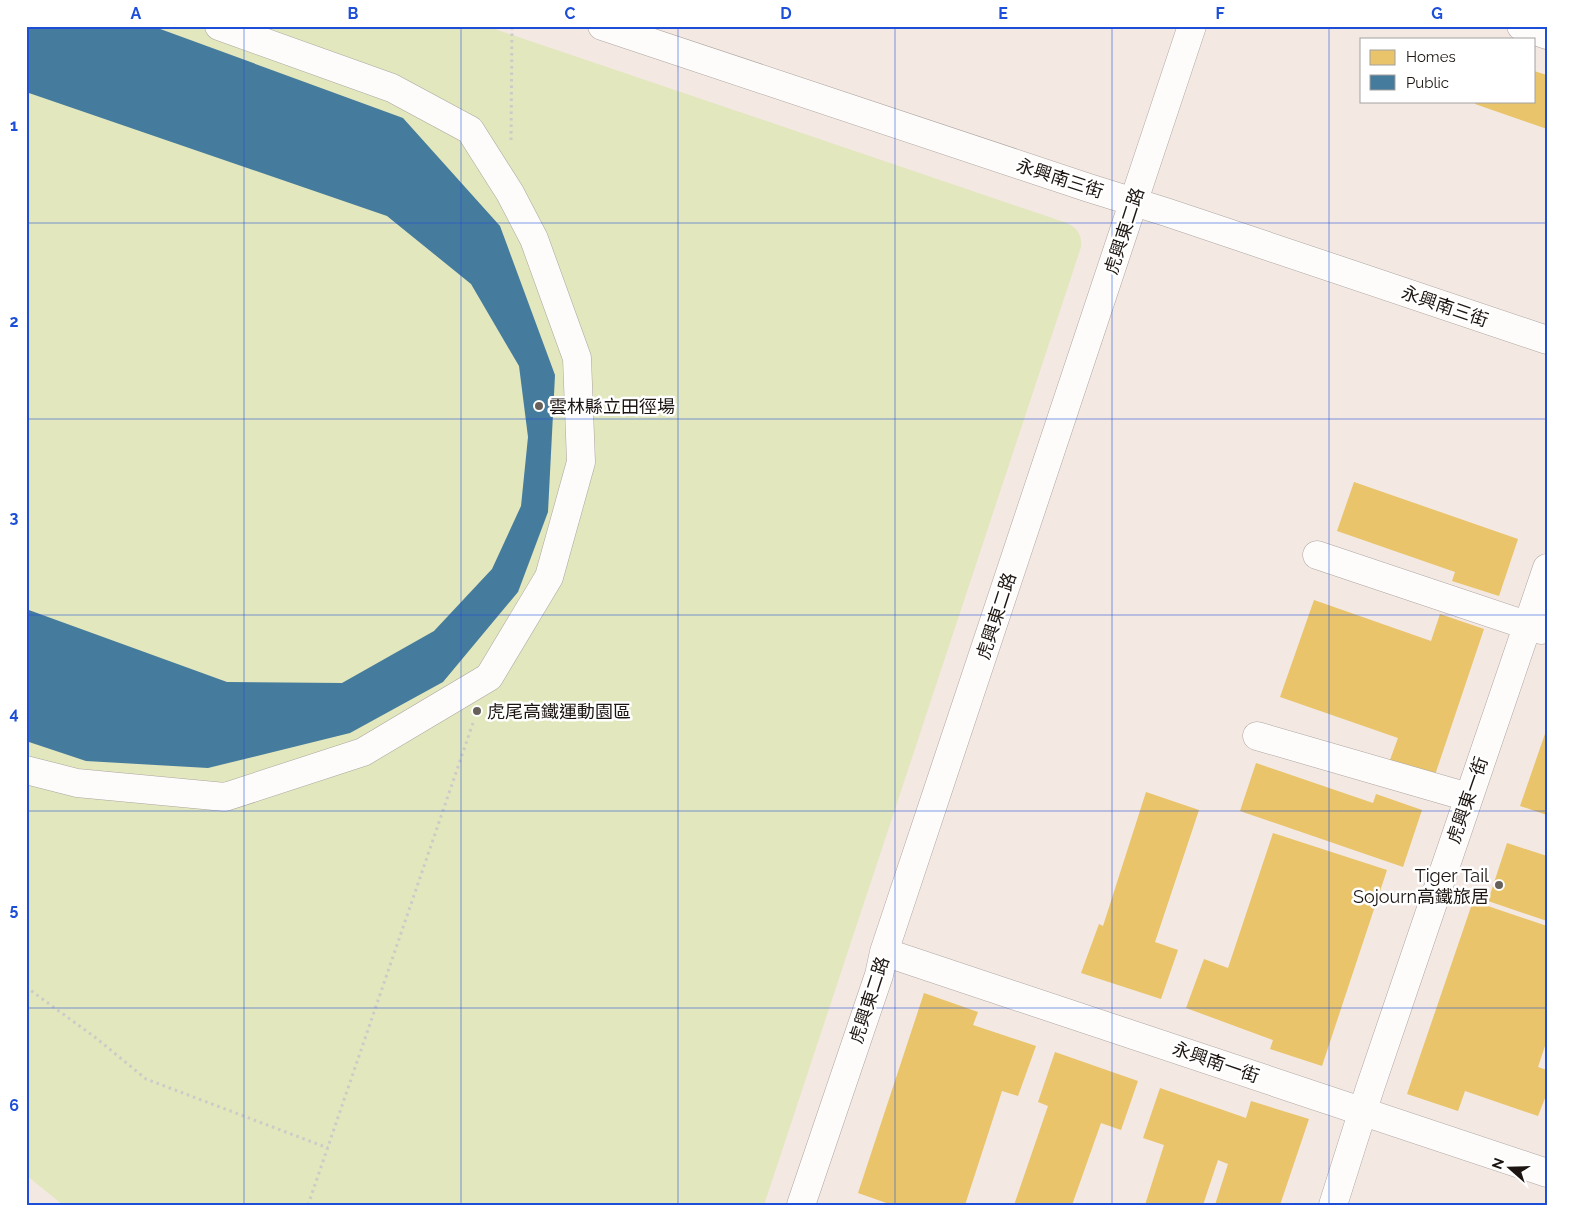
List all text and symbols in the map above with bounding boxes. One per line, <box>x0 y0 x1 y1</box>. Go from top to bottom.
text: A <box>131 4 142 23</box>
text: B <box>348 4 359 23</box>
text: C <box>565 4 576 23</box>
text: D <box>780 4 792 23</box>
text: E <box>998 4 1008 23</box>
text: F <box>1215 4 1225 23</box>
text: G <box>1431 4 1443 23</box>
legend <box>1360 38 1536 102</box>
text: Homes <box>1406 48 1456 66</box>
text: Public <box>1406 74 1449 92</box>
text: 1 <box>10 116 18 135</box>
street label: 永興南三街 <box>1014 154 1106 202</box>
street label: 虎興東二路 <box>1100 185 1148 277</box>
street label: 永興南三街 <box>1399 281 1491 331</box>
text: 2 <box>9 312 19 331</box>
place label: 雲林縣立田徑場 <box>549 396 675 417</box>
marker: 雲林縣立田徑場 <box>533 400 545 412</box>
text: 3 <box>10 508 19 527</box>
street label: 虎興東二路 <box>972 570 1020 662</box>
place label: 虎尾高鐵運動園區 <box>487 701 631 722</box>
text: 4 <box>9 704 19 723</box>
marker: 虎尾高鐵運動園區 <box>471 705 483 717</box>
street label: 虎興東一街 <box>1442 754 1492 846</box>
place label: Tiger Tail Sojourn高鐵旅居 <box>1353 865 1489 907</box>
marker: Tiger Tail Sojourn高鐵旅居 <box>1493 879 1505 891</box>
text: 5 <box>10 900 19 919</box>
street label: 虎興東二路 <box>845 954 893 1046</box>
street label: 永興南一街 <box>1170 1037 1262 1087</box>
text: 6 <box>9 1096 19 1115</box>
north arrow <box>1486 1144 1536 1194</box>
text: N <box>1488 1156 1507 1171</box>

